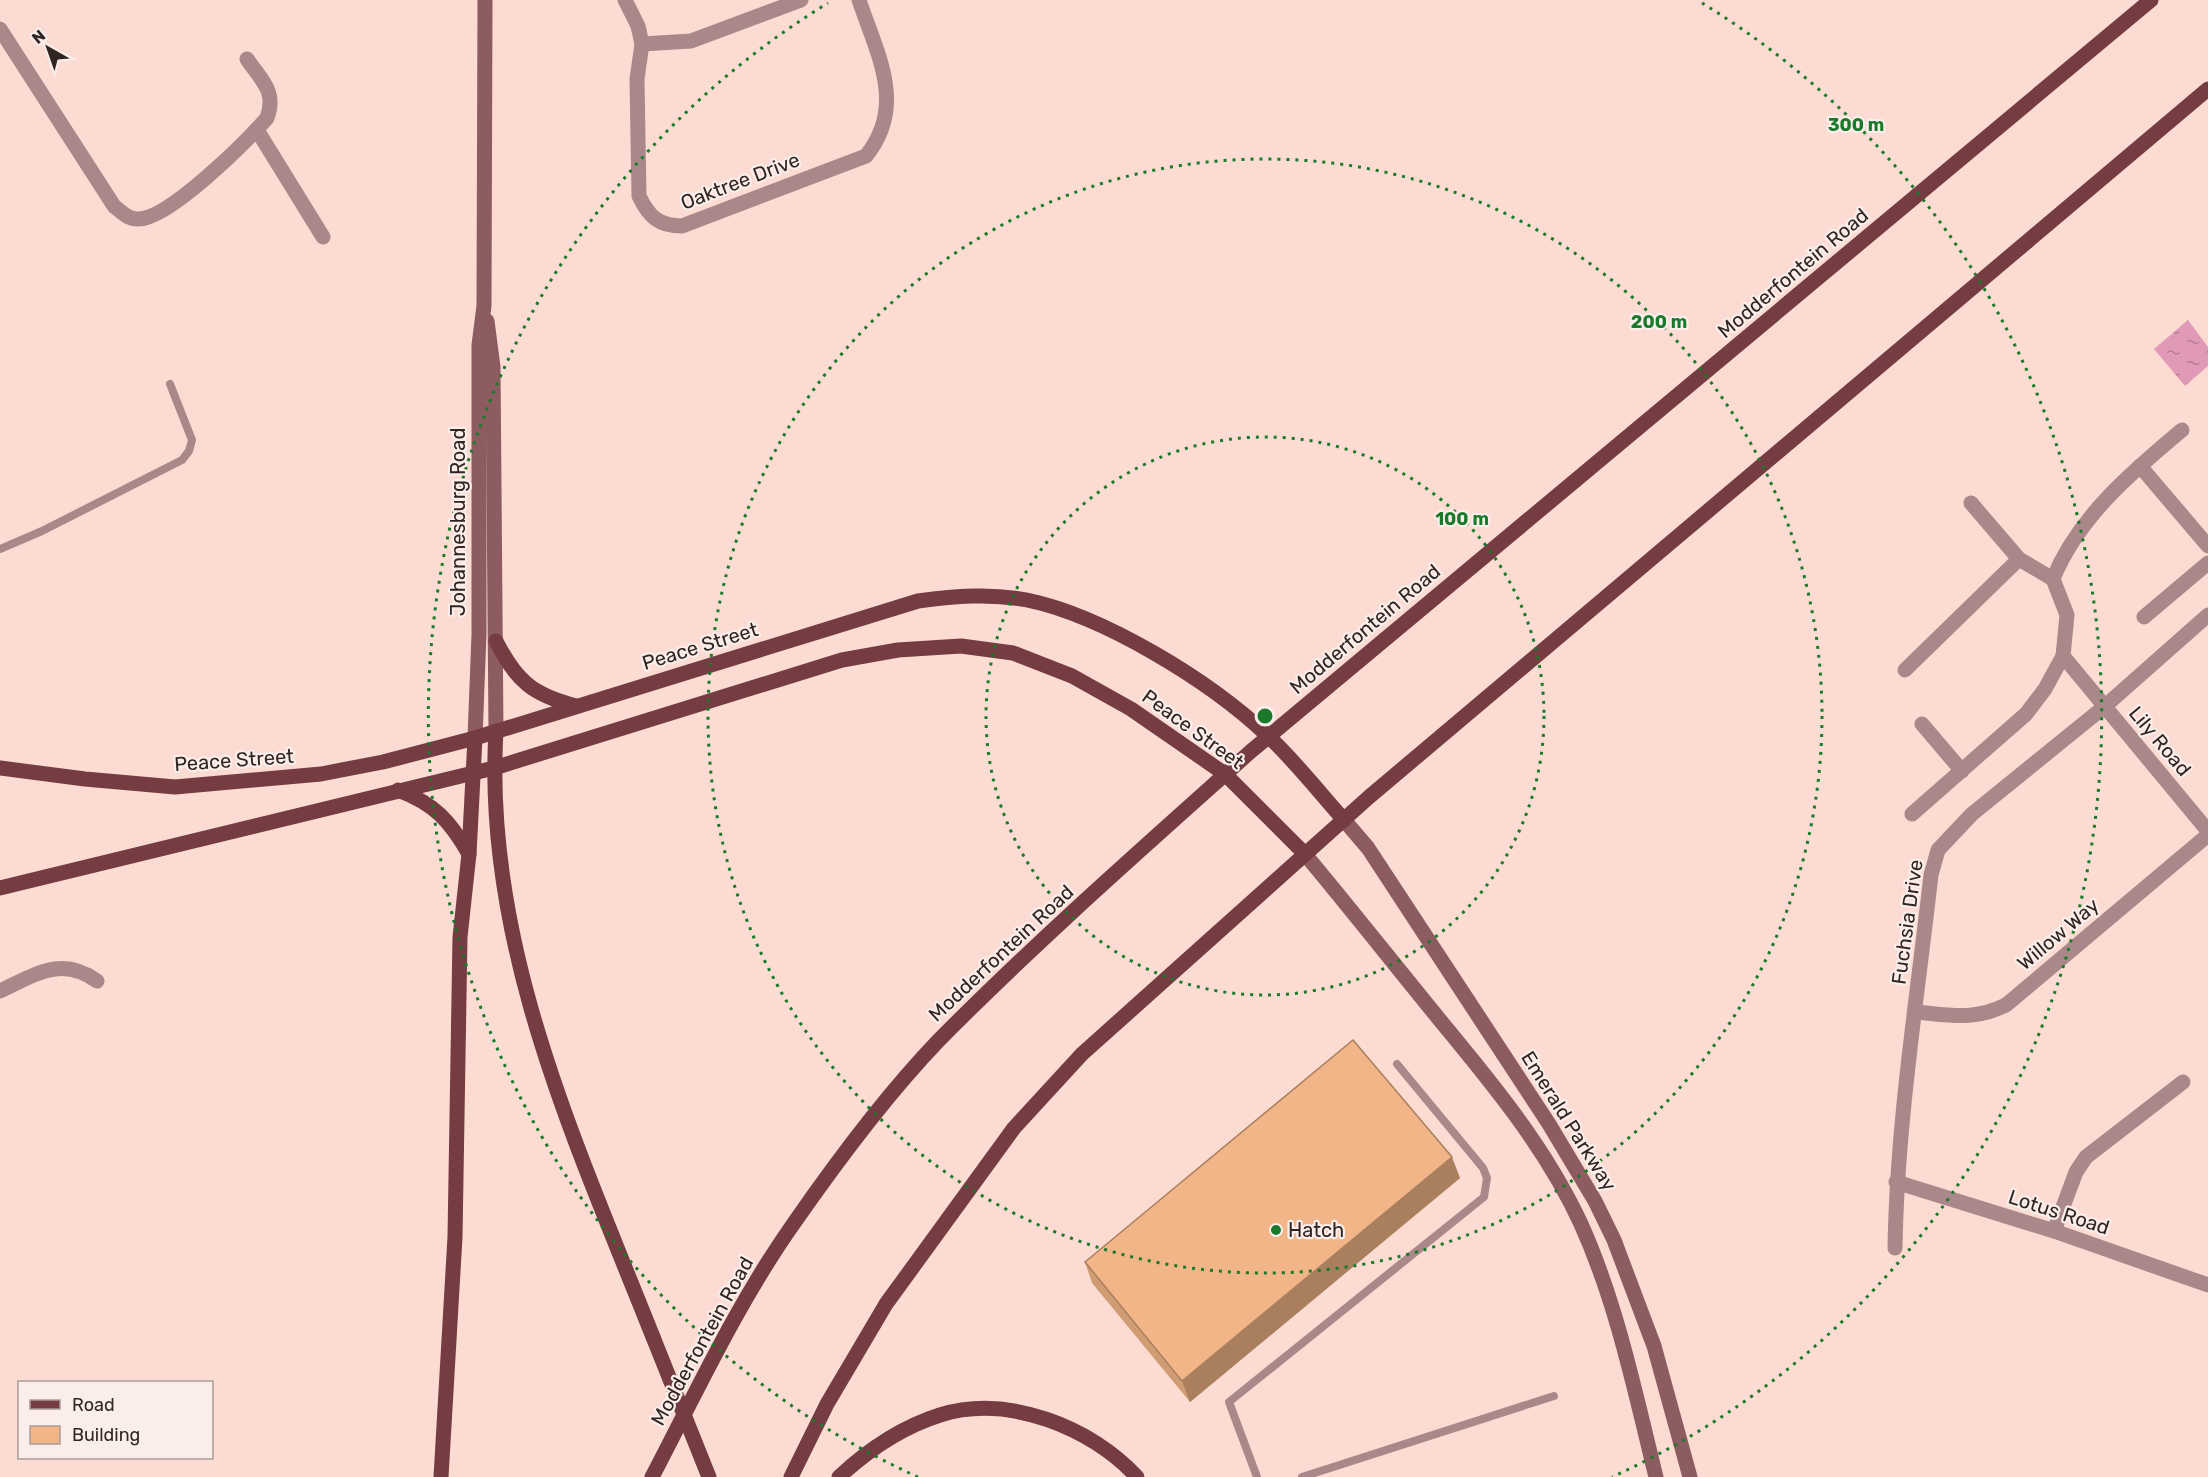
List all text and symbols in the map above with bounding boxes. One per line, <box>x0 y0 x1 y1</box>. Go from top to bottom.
north arrow <box>18 18 78 78</box>
text: N <box>28 26 49 48</box>
text: 300 m <box>1828 114 1884 136</box>
street label: Oaktree Drive <box>677 147 803 215</box>
street label: Modderfontein Road <box>1713 203 1873 343</box>
text: 200 m <box>1631 311 1687 333</box>
street label: Johannesburg Road <box>446 428 470 616</box>
text: 100 m <box>1435 508 1489 530</box>
street label: Modderfontein Road <box>1285 559 1445 699</box>
street label: Peace Street <box>639 617 761 675</box>
street label: Peace Street <box>1137 684 1249 774</box>
street label: Lily Road <box>2124 701 2196 781</box>
centre of rings <box>1255 706 1275 726</box>
street label: Peace Street <box>173 744 295 776</box>
street label: Fuchsia Drive <box>1886 858 1928 986</box>
street label: Modderfontein Road <box>924 880 1078 1026</box>
street label: Willow Way <box>2012 893 2104 975</box>
street label: Emerald Parkway <box>1516 1047 1622 1195</box>
street label: Lotus Road <box>2005 1184 2113 1240</box>
place label: Hatch <box>1288 1218 1344 1242</box>
marker: Hatch <box>1269 1223 1283 1237</box>
street label: Modderfontein Road <box>646 1252 758 1430</box>
legend <box>18 1381 213 1459</box>
text: Road <box>72 1394 115 1416</box>
text: Building <box>72 1424 140 1446</box>

